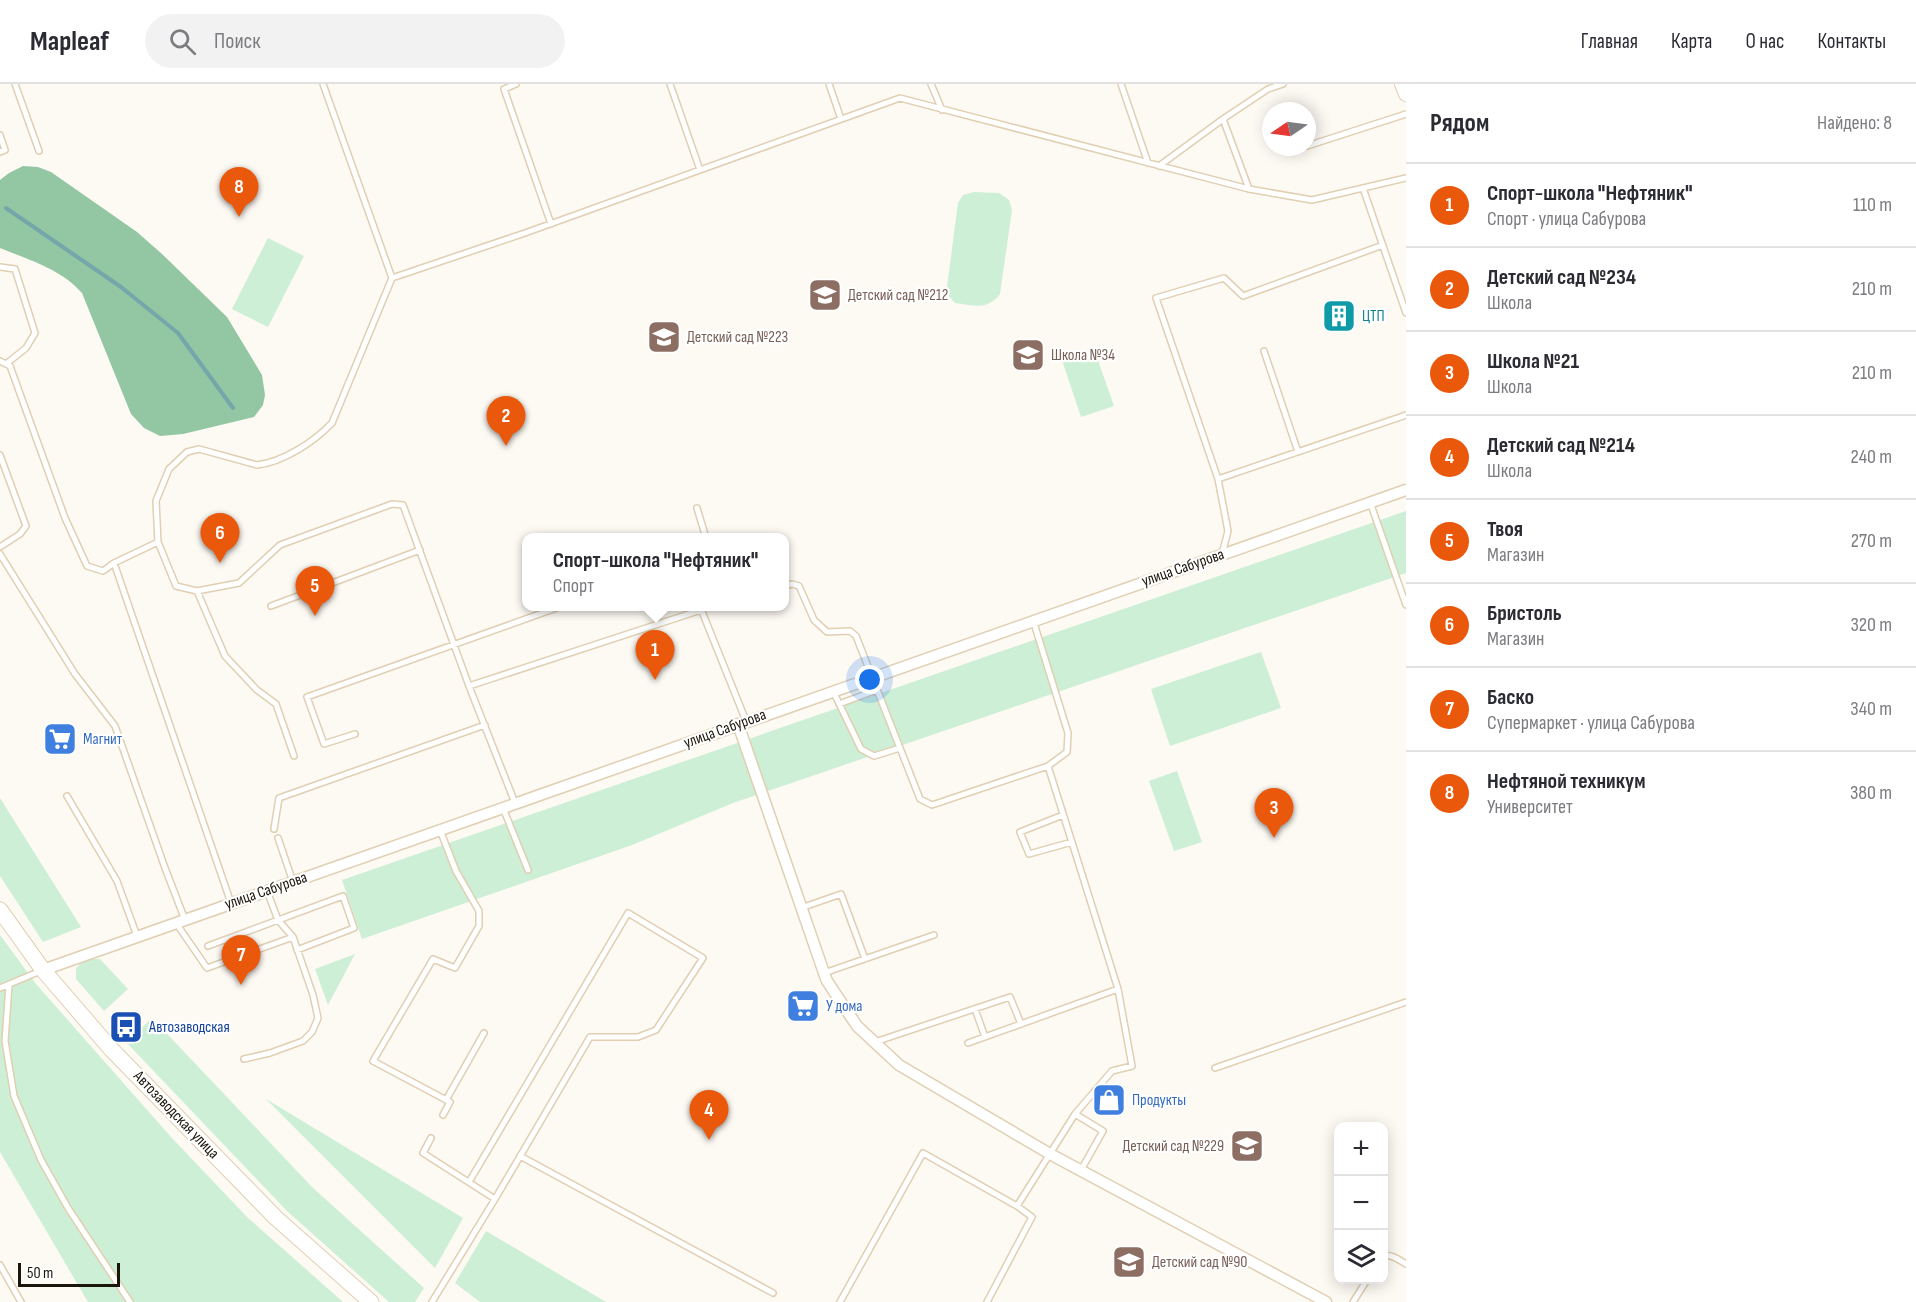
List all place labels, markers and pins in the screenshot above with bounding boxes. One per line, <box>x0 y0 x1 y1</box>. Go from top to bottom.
pin: 8 <box>220 168 258 217</box>
school or university icon: Детский сад №212 <box>807 277 843 313</box>
place label: Детский сад №212 <box>848 286 948 305</box>
building icon: ЦТП <box>1321 298 1357 334</box>
place label: ЦТП <box>1362 307 1385 326</box>
school or university icon: Детский сад №223 <box>646 319 682 355</box>
place label: Детский сад №223 <box>687 328 788 347</box>
school or university icon: Школа №34 <box>1010 337 1046 373</box>
place label: Школа №34 <box>1051 346 1115 365</box>
pin: 2 <box>486 396 526 446</box>
pin: 6 <box>200 514 240 563</box>
pin: 5 <box>296 566 334 616</box>
pin: 1 <box>636 630 674 680</box>
supermarket icon: Магнит <box>42 721 78 757</box>
place label: Магнит <box>83 730 123 749</box>
pin: 3 <box>1254 788 1294 838</box>
pin: 7 <box>222 936 260 985</box>
supermarket icon: У дома <box>785 988 821 1024</box>
place label: У дома <box>826 997 863 1016</box>
bus stop icon: Автозаводская <box>108 1009 144 1045</box>
place label: Автозаводская <box>148 1018 230 1037</box>
shop icon: Продукты <box>1091 1082 1127 1118</box>
pin: 4 <box>690 1090 728 1140</box>
place label: Продукты <box>1132 1091 1186 1110</box>
school or university icon: Детский сад №229 <box>1229 1128 1265 1164</box>
place label: Детский сад №229 <box>1122 1137 1224 1156</box>
school or university icon: Детский сад №90 <box>1111 1244 1147 1280</box>
place label: Детский сад №90 <box>1152 1253 1248 1272</box>

